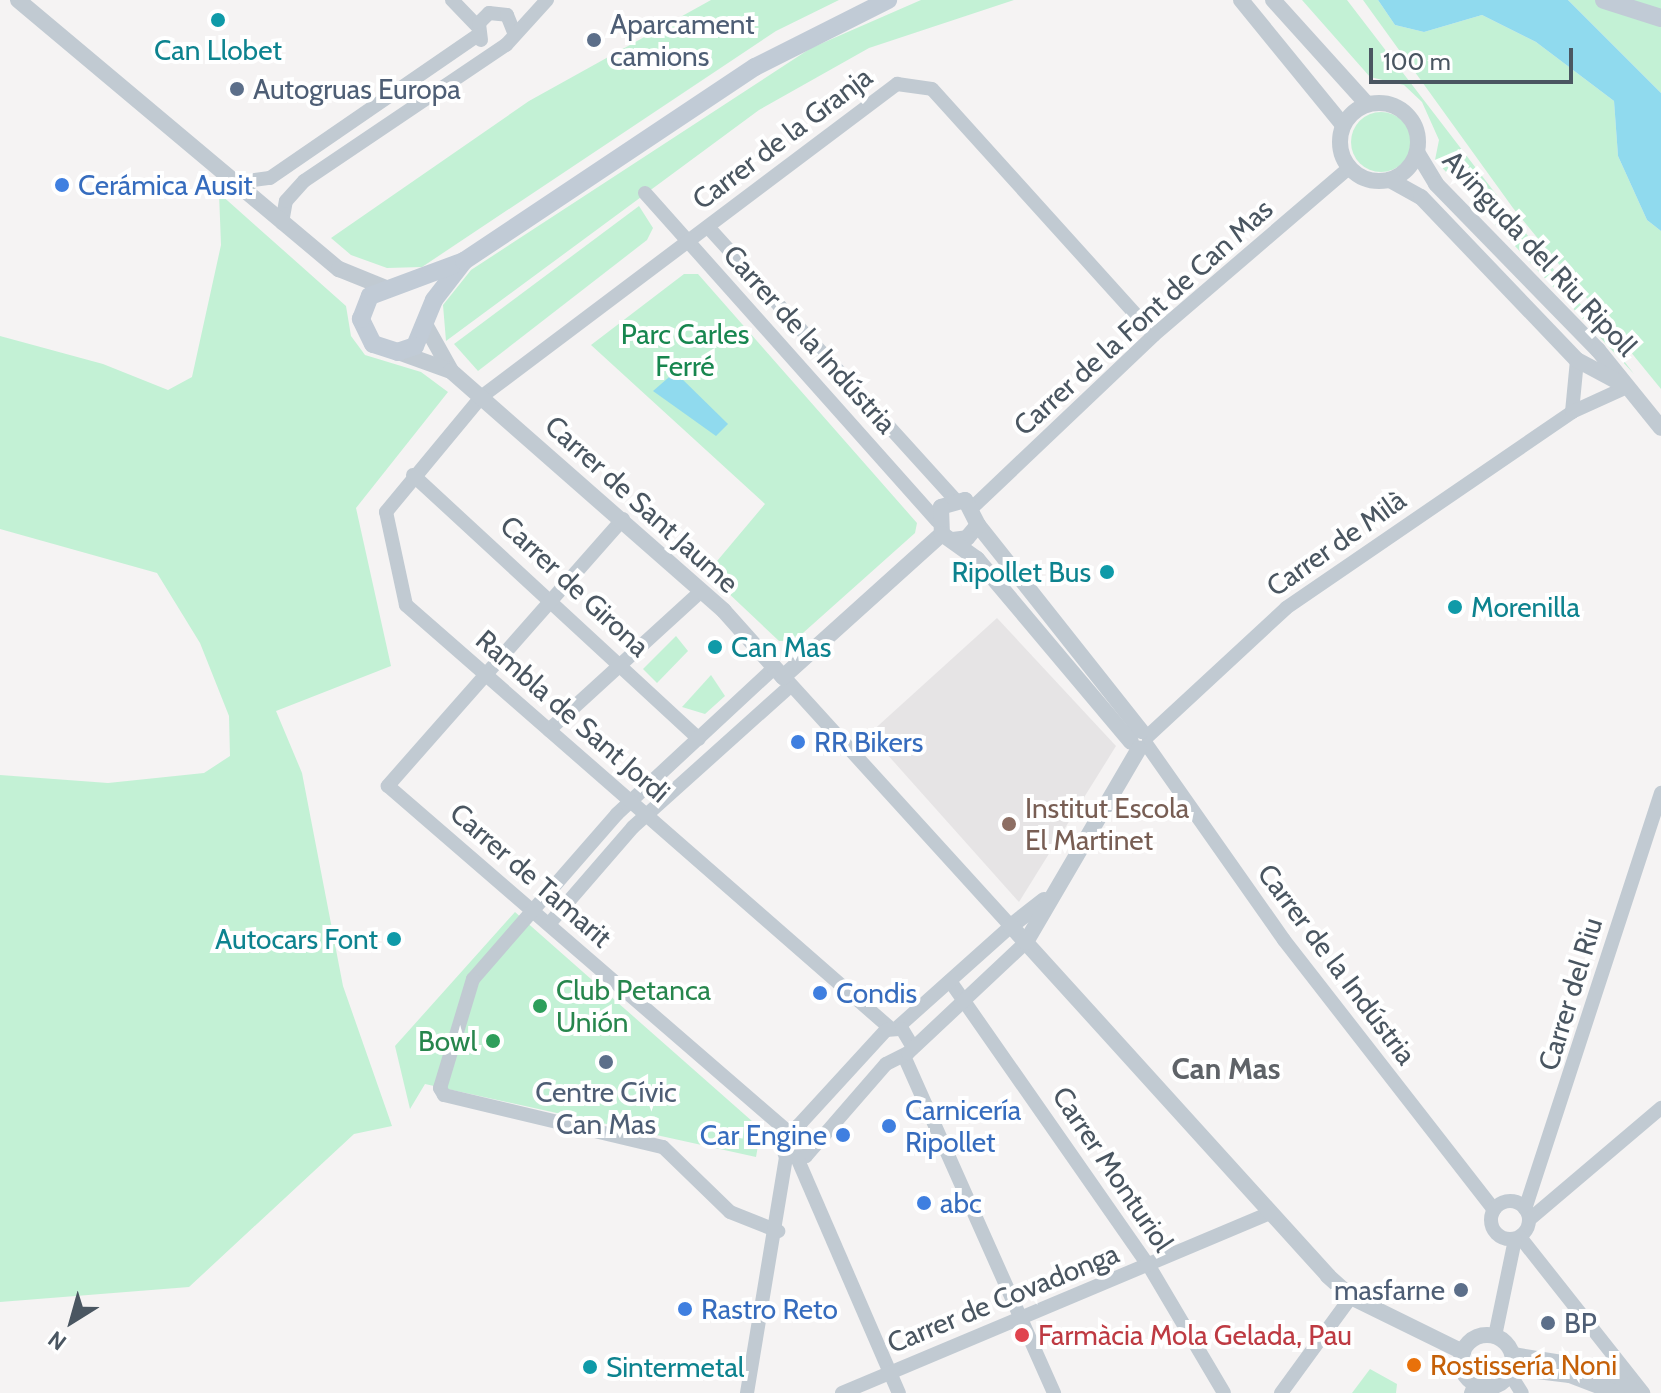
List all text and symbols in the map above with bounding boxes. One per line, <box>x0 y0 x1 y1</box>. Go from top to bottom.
place label: Aparcament camions <box>610 7 755 73</box>
marker: Can Llobet <box>209 11 227 29</box>
marker: Aparcament camions <box>585 31 603 49</box>
scale bar <box>1373 32 1577 82</box>
place label: Can Llobet <box>154 33 282 67</box>
text: 100 m <box>1383 47 1451 76</box>
street label: Carrer de la Granja <box>686 60 878 216</box>
place label: Autogruas Europa <box>253 72 461 106</box>
marker: Autogruas Europa <box>228 80 246 98</box>
street label: Avinguda del Riu Ripoll <box>1436 143 1644 363</box>
place label: Cerámica Ausit <box>78 168 253 202</box>
marker: Cerámica Ausit <box>53 176 71 194</box>
street label: Carrer de la Font de Can Mas <box>1007 192 1279 442</box>
street label: Carrer de la Indústria <box>717 238 903 440</box>
park label: Parc Carles Ferré <box>621 317 749 383</box>
street label: Carrer de Sant Jaume <box>538 408 746 600</box>
street label: Carrer de Milà <box>1260 483 1412 603</box>
street label: Carrer de Girona <box>494 509 656 663</box>
place label: Ripollet Bus <box>951 555 1091 589</box>
marker: Ripollet Bus <box>1098 563 1116 581</box>
place label: Morenilla <box>1471 590 1580 624</box>
marker: Morenilla <box>1446 598 1464 616</box>
street label: Rambla de Sant Jordi <box>469 623 677 809</box>
place label: Can Mas <box>731 630 831 664</box>
marker: Can Mas <box>706 638 724 656</box>
place label: RR Bikers <box>814 725 923 759</box>
marker: RR Bikers <box>789 733 807 751</box>
place label: Institut Escola El Martinet <box>1025 791 1189 857</box>
street label: Carrer de Tamarit <box>444 796 618 954</box>
marker: Institut Escola El Martinet <box>1000 815 1018 833</box>
street label: Carrer de la Indústria <box>1251 857 1423 1071</box>
street label: Carrer del Riu <box>1531 914 1609 1074</box>
place label: Autocars Font <box>215 922 378 956</box>
marker: Autocars Font <box>385 930 403 948</box>
place label: Club Petanca Unión <box>556 973 711 1039</box>
place label: Condis <box>836 976 917 1010</box>
marker: Condis <box>811 984 829 1002</box>
marker: Club Petanca Unión <box>531 997 549 1015</box>
place label: Bowl <box>418 1024 477 1058</box>
marker: Bowl <box>484 1032 502 1050</box>
district label: Can Mas <box>1172 1051 1280 1087</box>
marker: Centre Cívic Can Mas <box>597 1053 615 1071</box>
place label: Centre Cívic Can Mas <box>535 1075 677 1141</box>
street label: Carrer Monturiol <box>1045 1080 1181 1258</box>
place label: Carnicería Ripollet <box>905 1093 1021 1159</box>
marker: Carnicería Ripollet <box>880 1117 898 1135</box>
place label: Car Engine <box>700 1118 827 1152</box>
marker: Car Engine <box>834 1126 852 1144</box>
place label: abc <box>940 1186 982 1220</box>
marker: abc <box>915 1194 933 1212</box>
street label: Carrer de Covadonga <box>882 1236 1124 1360</box>
place label: masfarne <box>1334 1273 1445 1307</box>
north arrow <box>32 1281 112 1361</box>
marker: masfarne <box>1452 1281 1470 1299</box>
place label: Rastro Reto <box>701 1292 838 1326</box>
marker: Rastro Reto <box>676 1300 694 1318</box>
place label: BP <box>1564 1306 1597 1340</box>
marker: BP <box>1539 1314 1557 1332</box>
place label: Farmàcia Mola Gelada, Pau <box>1038 1318 1352 1352</box>
text: N <box>43 1325 72 1356</box>
marker: Farmàcia Mola Gelada, Pau <box>1013 1326 1031 1344</box>
place label: Rostissería Noni <box>1430 1348 1617 1382</box>
place label: Sintermetal <box>606 1350 744 1384</box>
marker: Rostissería Noni <box>1405 1356 1423 1374</box>
marker: Sintermetal <box>581 1358 599 1376</box>

